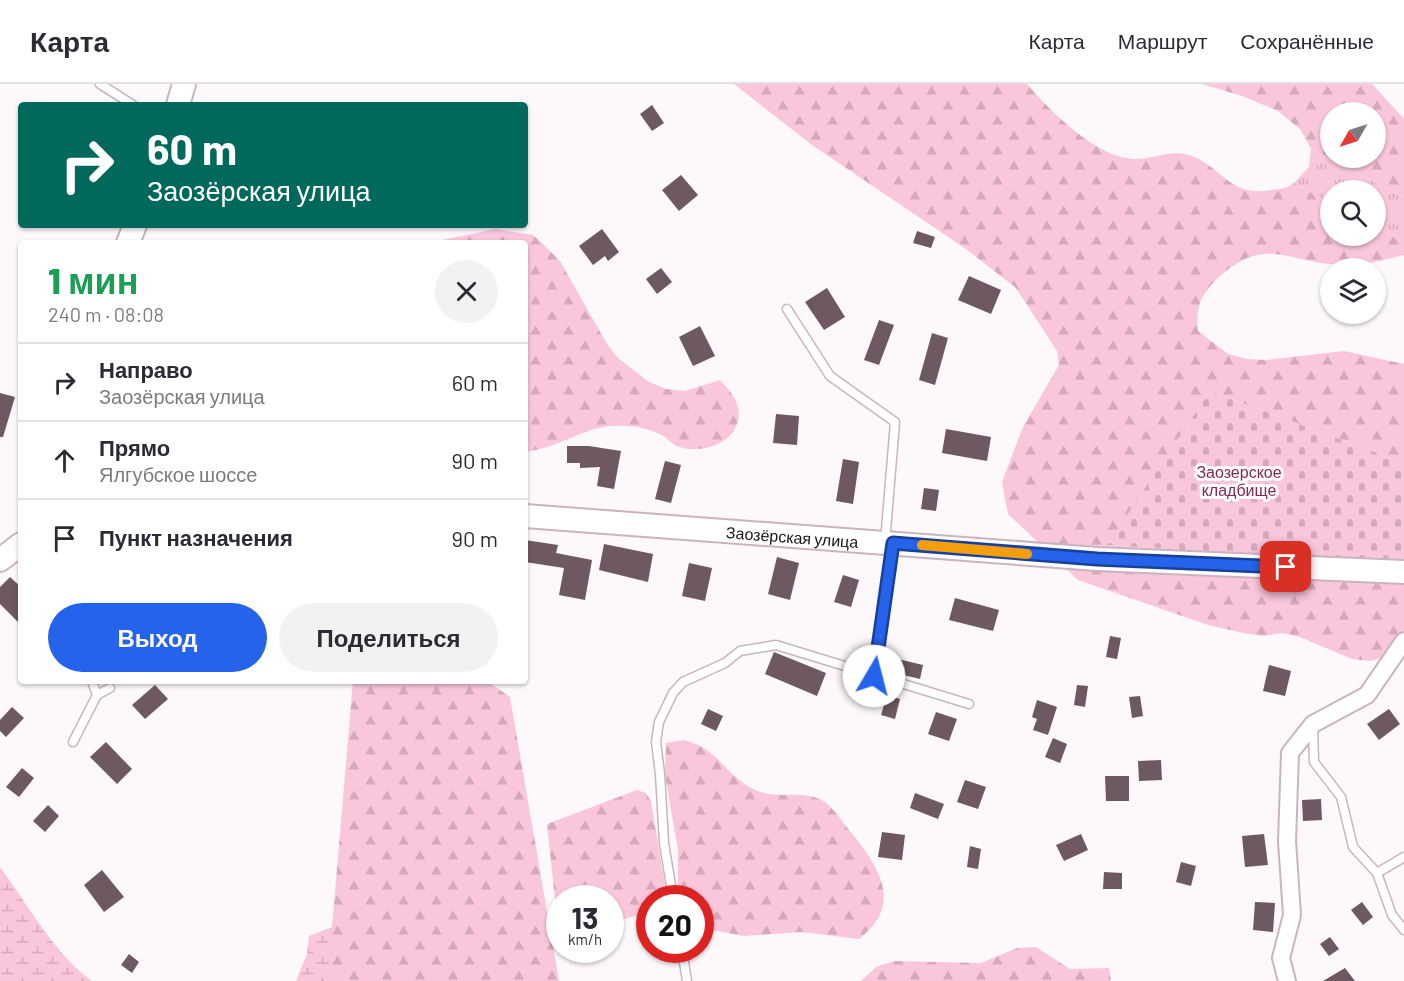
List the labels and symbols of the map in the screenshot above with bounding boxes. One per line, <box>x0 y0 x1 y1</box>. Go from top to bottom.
north arrow <box>1320 102 1386 168</box>
park label: Заозерское кладбище <box>1196 462 1282 499</box>
street label: Заозёрская улица <box>725 522 859 551</box>
pin <box>1260 541 1311 592</box>
position arrow <box>842 644 906 708</box>
speed limit sign: 20 <box>636 885 714 963</box>

